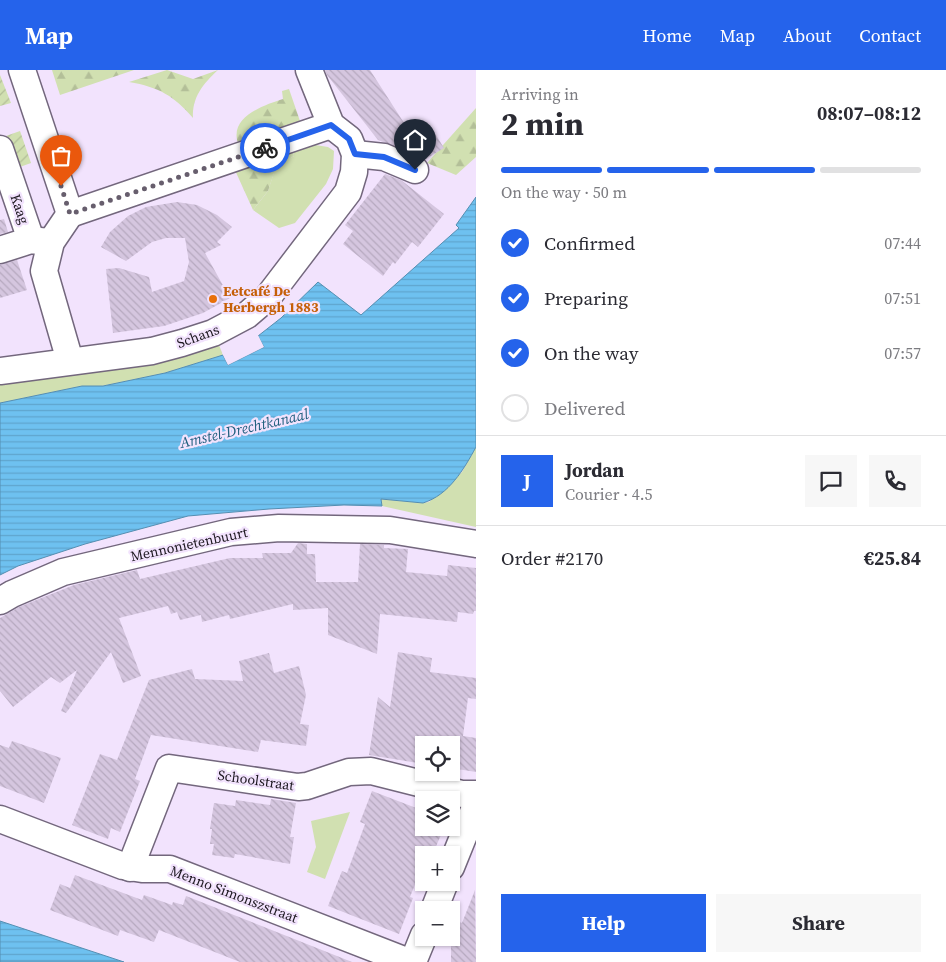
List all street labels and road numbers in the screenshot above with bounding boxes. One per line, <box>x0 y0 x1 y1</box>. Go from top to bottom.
street label: Kaag <box>6 191 34 227</box>
street label: Schans <box>174 319 222 353</box>
street label: Mennonietenbuurt <box>129 522 250 566</box>
street label: Schoolstraat <box>217 765 296 795</box>
street label: Menno Simonszstraat <box>167 860 301 928</box>

